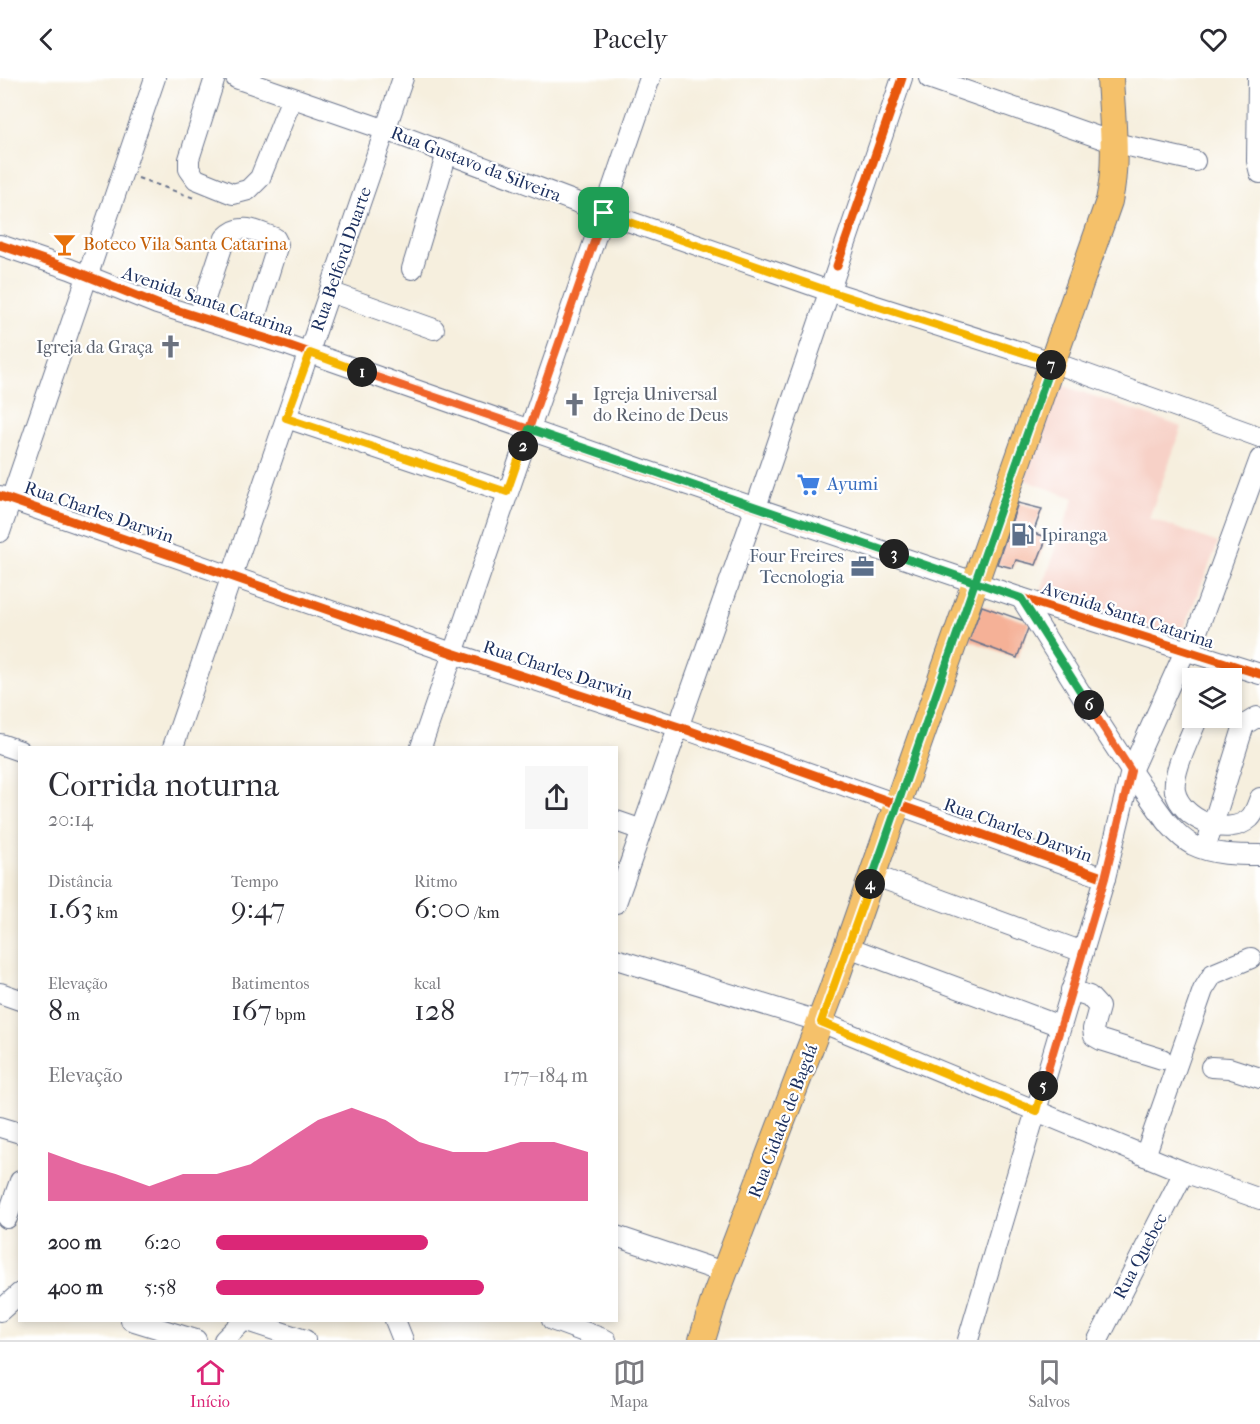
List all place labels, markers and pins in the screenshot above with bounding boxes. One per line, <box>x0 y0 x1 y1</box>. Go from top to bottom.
pin <box>578 187 629 238</box>
bar icon: Boteco Vila Santa Catarina <box>52 231 78 257</box>
place label: Boteco Vila Santa Catarina <box>83 234 288 255</box>
church icon: Igreja da Graça <box>158 334 184 360</box>
place label: Igreja da Graça <box>36 337 154 358</box>
pin: 7 <box>1036 350 1066 380</box>
pin: 1 <box>347 357 377 387</box>
place label: Igreja Universal do Reino de Deus <box>593 384 729 426</box>
church icon: Igreja Universal do Reino de Deus <box>562 391 588 417</box>
pin: 2 <box>508 431 538 461</box>
supermarket icon: Ayumi <box>796 471 822 497</box>
place label: Ayumi <box>826 474 879 495</box>
fuel station icon: Ipiranga <box>1010 522 1036 548</box>
place label: Ipiranga <box>1041 525 1108 546</box>
pin: 3 <box>879 539 909 569</box>
place label: Four Freires Tecnologia <box>749 546 845 588</box>
office icon: Four Freires Tecnologia <box>849 553 875 579</box>
pin: 6 <box>1074 690 1104 720</box>
pin: 4 <box>855 869 885 899</box>
pin: 5 <box>1028 1071 1058 1101</box>

